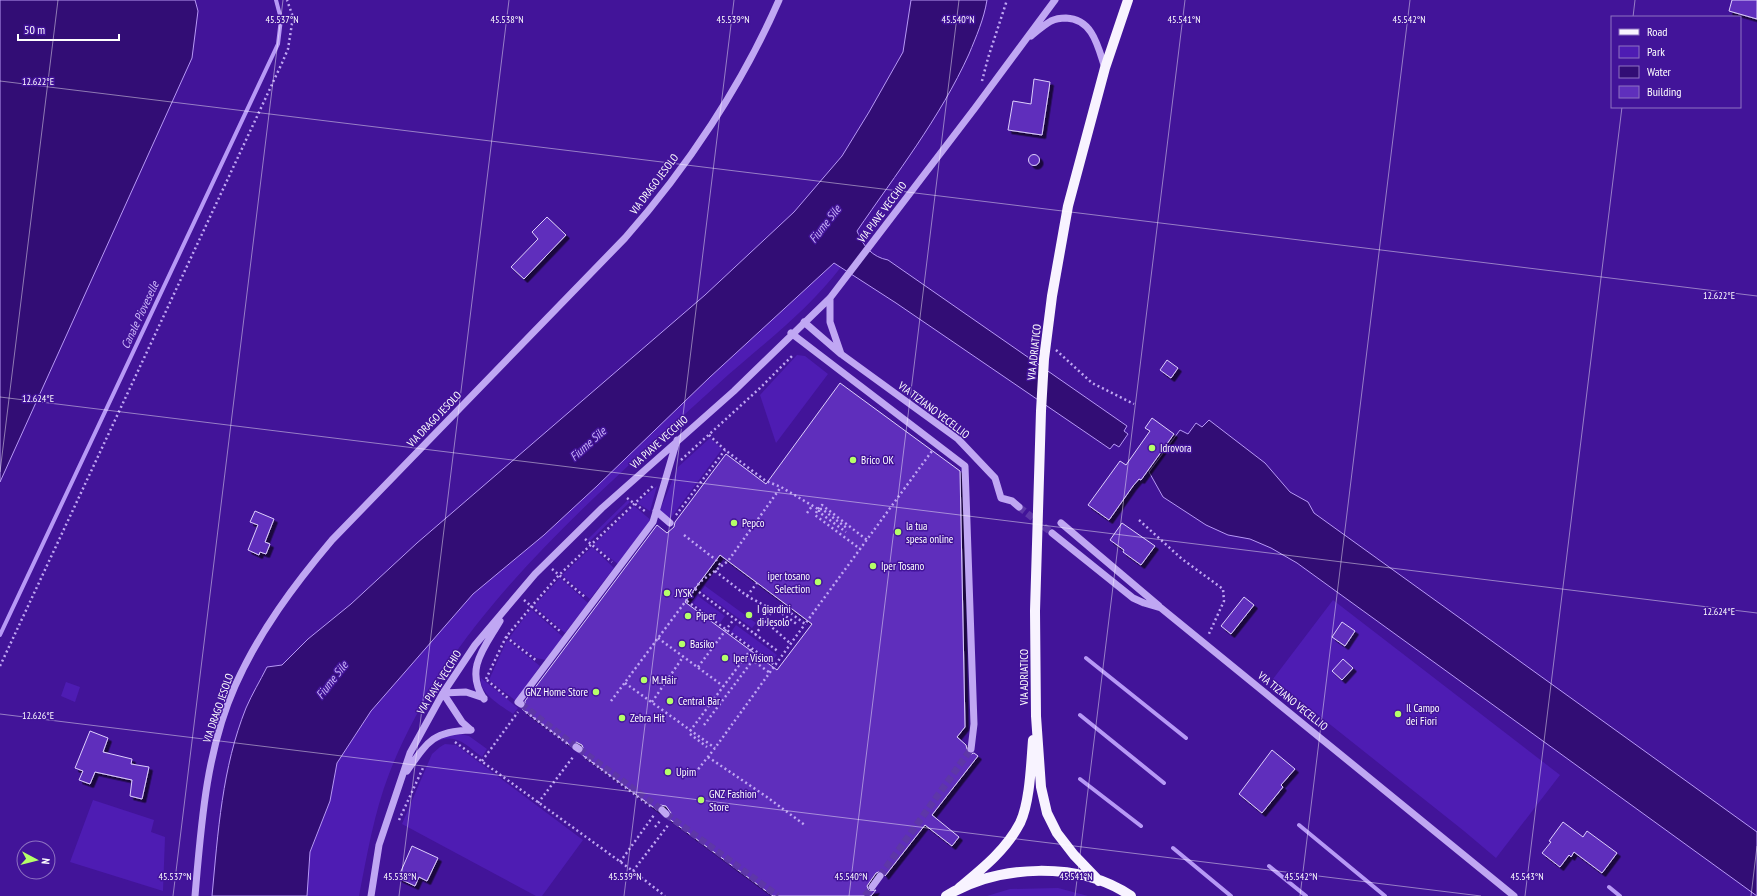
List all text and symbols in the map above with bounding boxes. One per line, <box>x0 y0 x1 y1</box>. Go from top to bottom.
text: 45.537°N <box>265 13 299 26</box>
text: 45.538°N <box>490 13 524 26</box>
text: 45.539°N <box>716 13 750 26</box>
text: 45.540°N <box>941 13 975 26</box>
text: 45.541°N <box>1167 13 1201 26</box>
text: 45.542°N <box>1392 13 1426 26</box>
scale bar <box>18 16 119 42</box>
legend <box>1611 16 1741 108</box>
text: 50 m <box>24 22 45 37</box>
text: Road <box>1647 24 1667 39</box>
text: Park <box>1647 44 1665 59</box>
text: Water <box>1647 64 1672 79</box>
text: 12.622°E <box>22 75 54 88</box>
text: Building <box>1647 84 1682 99</box>
street label: VIA DRAGO JESOLO <box>626 151 681 218</box>
street label: VIA PIAVE VECCHIO <box>854 179 910 246</box>
water label: Fiume Sile <box>805 201 845 245</box>
water label: Canale Pioveselle <box>117 278 162 351</box>
text: 12.622°E <box>1703 289 1735 302</box>
street label: VIA ADRIATICO <box>1024 323 1044 382</box>
street label: VIA TIZIANO VECELLIO <box>895 378 973 441</box>
street label: VIA DRAGO JESOLO <box>403 388 464 451</box>
text: 12.624°E <box>22 392 54 405</box>
street label: VIA PIAVE VECCHIO <box>626 412 691 472</box>
water label: Fiume Sile <box>566 423 610 464</box>
place label: Idrovora <box>1160 441 1191 455</box>
marker: Idrovora <box>1147 443 1157 453</box>
place label: Brico OK <box>861 453 894 467</box>
marker: Brico OK <box>848 455 858 465</box>
place label: Pepco <box>742 516 765 530</box>
marker: Pepco <box>729 518 739 528</box>
place label: la tua spesa online <box>906 519 954 546</box>
marker: la tua spesa online <box>893 527 903 537</box>
place label: Iper Tosano <box>881 559 924 573</box>
marker: Iper Tosano <box>868 561 878 571</box>
place label: iper tosano Selection <box>768 569 810 596</box>
marker: iper tosano Selection <box>813 577 823 587</box>
place label: JYSK <box>674 586 693 600</box>
marker: JYSK <box>662 588 672 598</box>
place label: I giardini di Jesolo <box>757 602 791 629</box>
text: 12.624°E <box>1703 605 1735 618</box>
place label: Piper <box>696 609 716 623</box>
marker: I giardini di Jesolo <box>744 610 754 620</box>
marker: Piper <box>683 611 693 621</box>
place label: Basiko <box>690 637 715 651</box>
marker: Basiko <box>677 639 687 649</box>
street label: VIA PIAVE VECCHIO <box>413 647 464 718</box>
street label: VIA ADRIATICO <box>1017 649 1031 706</box>
place label: Iper Vision <box>733 651 773 665</box>
marker: Iper Vision <box>720 653 730 663</box>
water label: Fiume Sile <box>312 657 352 701</box>
street label: VIA TIZIANO VECELLIO <box>1254 668 1331 733</box>
street label: VIA DRAGO JESOLO <box>199 671 236 745</box>
place label: M.Hair <box>652 673 677 687</box>
marker: M.Hair <box>639 675 649 685</box>
place label: GNZ Home Store <box>525 685 588 699</box>
marker: GNZ Home Store <box>591 687 601 697</box>
place label: Central Bar <box>678 694 720 708</box>
marker: Central Bar <box>665 696 675 706</box>
place label: Il Campo dei Fiori <box>1406 701 1440 728</box>
text: 12.626°E <box>22 709 54 722</box>
marker: Il Campo dei Fiori <box>1393 709 1403 719</box>
place label: Zebra Hit <box>630 711 665 725</box>
marker: Zebra Hit <box>617 713 627 723</box>
place label: Upim <box>676 765 696 779</box>
marker: Upim <box>663 767 673 777</box>
place label: GNZ Fashion Store <box>709 787 757 814</box>
marker: GNZ Fashion Store <box>696 795 706 805</box>
north arrow <box>16 840 56 880</box>
text: N <box>39 857 53 865</box>
text: 45.537°N <box>158 870 192 883</box>
text: 45.538°N <box>383 870 417 883</box>
text: 45.539°N <box>608 870 642 883</box>
text: 45.540°N <box>834 870 868 883</box>
text: 45.541°N <box>1059 870 1093 883</box>
text: 45.542°N <box>1284 870 1318 883</box>
text: 45.543°N <box>1510 870 1544 883</box>

